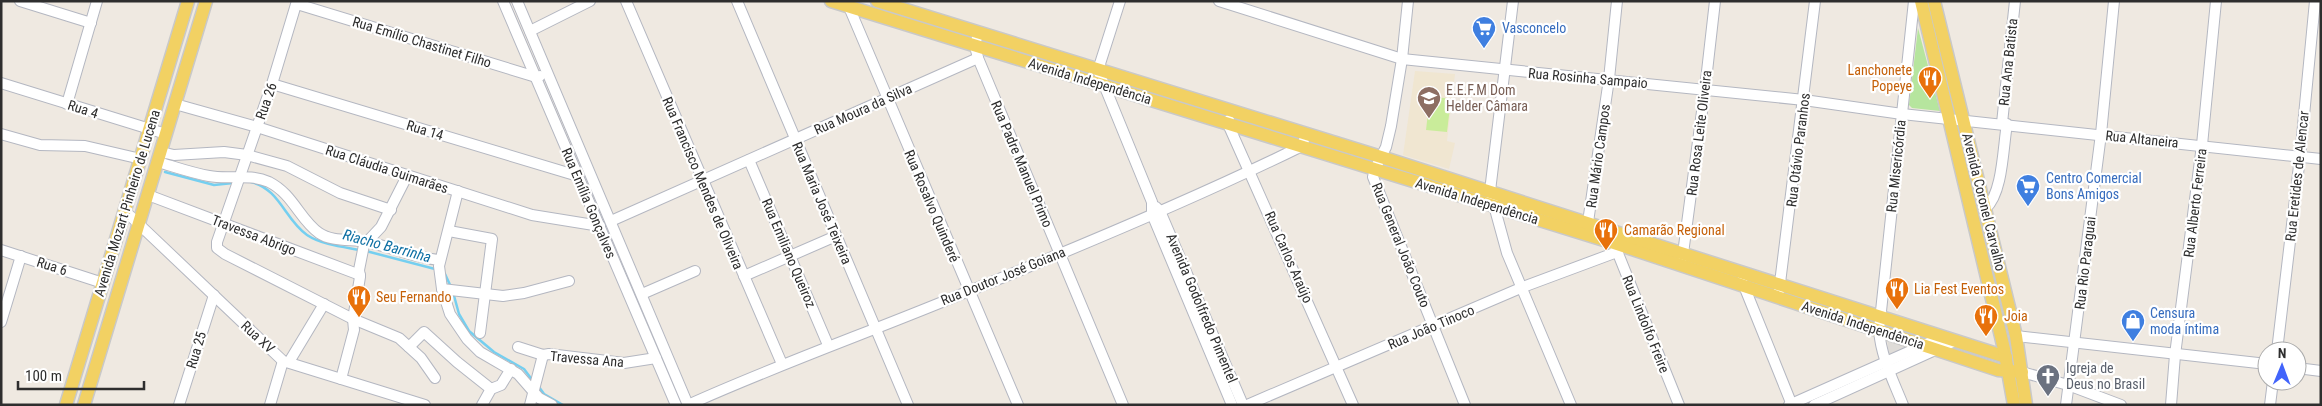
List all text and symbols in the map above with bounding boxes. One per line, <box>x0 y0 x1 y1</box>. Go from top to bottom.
street label: Rua Emílio Chastinet Filho <box>351 13 493 71</box>
supermarket icon: Vasconcelo <box>1471 15 1497 49</box>
street label: Rua Ana Batista <box>1995 17 2021 107</box>
place label: Vasconcelo <box>1502 20 1566 36</box>
street label: Avenida Independência <box>1027 55 1153 107</box>
place label: Lanchonete Popeye <box>1848 62 1912 94</box>
street label: Rua Rosinha Sampaio <box>1528 65 1648 91</box>
restaurant icon: Lanchonete Popeye <box>1917 65 1943 99</box>
street label: Rua Rosa Leite Oliveira <box>1683 69 1715 197</box>
street label: Rua 26 <box>252 80 280 122</box>
street label: Rua Moura da Silva <box>812 80 914 138</box>
place label: E.E.F.M Dom Helder Câmara <box>1446 82 1528 114</box>
school or university icon: E.E.F.M Dom Helder Câmara <box>1416 85 1442 119</box>
street label: Rua Otávio Paranhos <box>1783 92 1813 208</box>
street label: Rua Francisco Mendes de Oliveira <box>659 94 747 272</box>
street label: Rua 4 <box>66 97 100 121</box>
street label: Rua Padre Manuel Primo <box>988 98 1056 230</box>
street label: Rua Mário Campos <box>1583 103 1613 209</box>
street label: Avenida Mozart Pinheiro de Lucena <box>91 108 163 298</box>
street label: Rua Eretides de Alencar <box>2282 110 2312 242</box>
street label: Rua 14 <box>405 117 446 143</box>
street label: Rua Misericórdia <box>1883 119 1909 213</box>
street label: Rua Altaneira <box>2105 127 2179 151</box>
street label: Avenida Coronel Carvalho <box>1959 131 2009 273</box>
street label: Rua Maria José Teixeira <box>789 139 855 267</box>
street label: Rua Cláudia Guimarães <box>324 142 450 196</box>
street label: Rua Emília Gonçalves <box>558 145 620 261</box>
street label: Rua Rosalvo Quinderé <box>901 147 963 265</box>
street label: Rua Alberto Ferreira <box>2180 148 2210 258</box>
place label: Centro Comercial Bons Amigos <box>2046 170 2142 202</box>
supermarket icon: Centro Comercial Bons Amigos <box>2015 173 2041 207</box>
street label: Avenida Independência <box>1414 175 1540 227</box>
street label: Rua General João Couto <box>1369 180 1433 310</box>
street label: Rua Emiliano Queiroz <box>759 196 819 310</box>
street label: Rua Carlos Araújo <box>1262 209 1316 305</box>
street label: Travessa Abrigo <box>210 212 298 258</box>
street label: Rua Rio Paraguai <box>2071 216 2099 310</box>
restaurant icon: Camarão Regional <box>1593 217 1619 251</box>
place label: Camarão Regional <box>1624 222 1725 238</box>
water label: Riacho Barrinha <box>341 226 433 266</box>
street label: Avenida Godolfredo Pimentel <box>1163 231 1241 385</box>
street label: Rua Doutor José Goiana <box>938 244 1068 308</box>
street label: Rua 6 <box>35 254 69 278</box>
street label: Rua Lindolfo Freire <box>1619 273 1673 376</box>
restaurant icon: Lia Fest Eventos <box>1884 276 1910 310</box>
place label: Lia Fest Eventos <box>1914 281 2004 297</box>
restaurant icon: Seu Fernando <box>346 284 372 318</box>
place label: Seu Fernando <box>376 289 451 305</box>
street label: Avenida Independência <box>1800 298 1926 352</box>
street label: Rua João Tinoco <box>1385 302 1477 352</box>
restaurant icon: Joia <box>1973 303 1999 337</box>
place label: Censura moda íntima <box>2150 305 2219 337</box>
place label: Joia <box>2004 308 2028 324</box>
shop icon: Censura moda íntima <box>2120 308 2146 342</box>
street label: Rua XV <box>238 318 278 357</box>
street label: Rua 25 <box>183 329 209 370</box>
north arrow <box>2257 341 2307 391</box>
text: N <box>2278 345 2287 361</box>
street label: Travessa Ana <box>549 348 625 370</box>
scale bar <box>18 358 144 390</box>
place label: Igreja de Deus no Brasil <box>2066 360 2145 392</box>
church icon: Igreja de Deus no Brasil <box>2035 363 2061 397</box>
text: 100 m <box>25 367 62 385</box>

